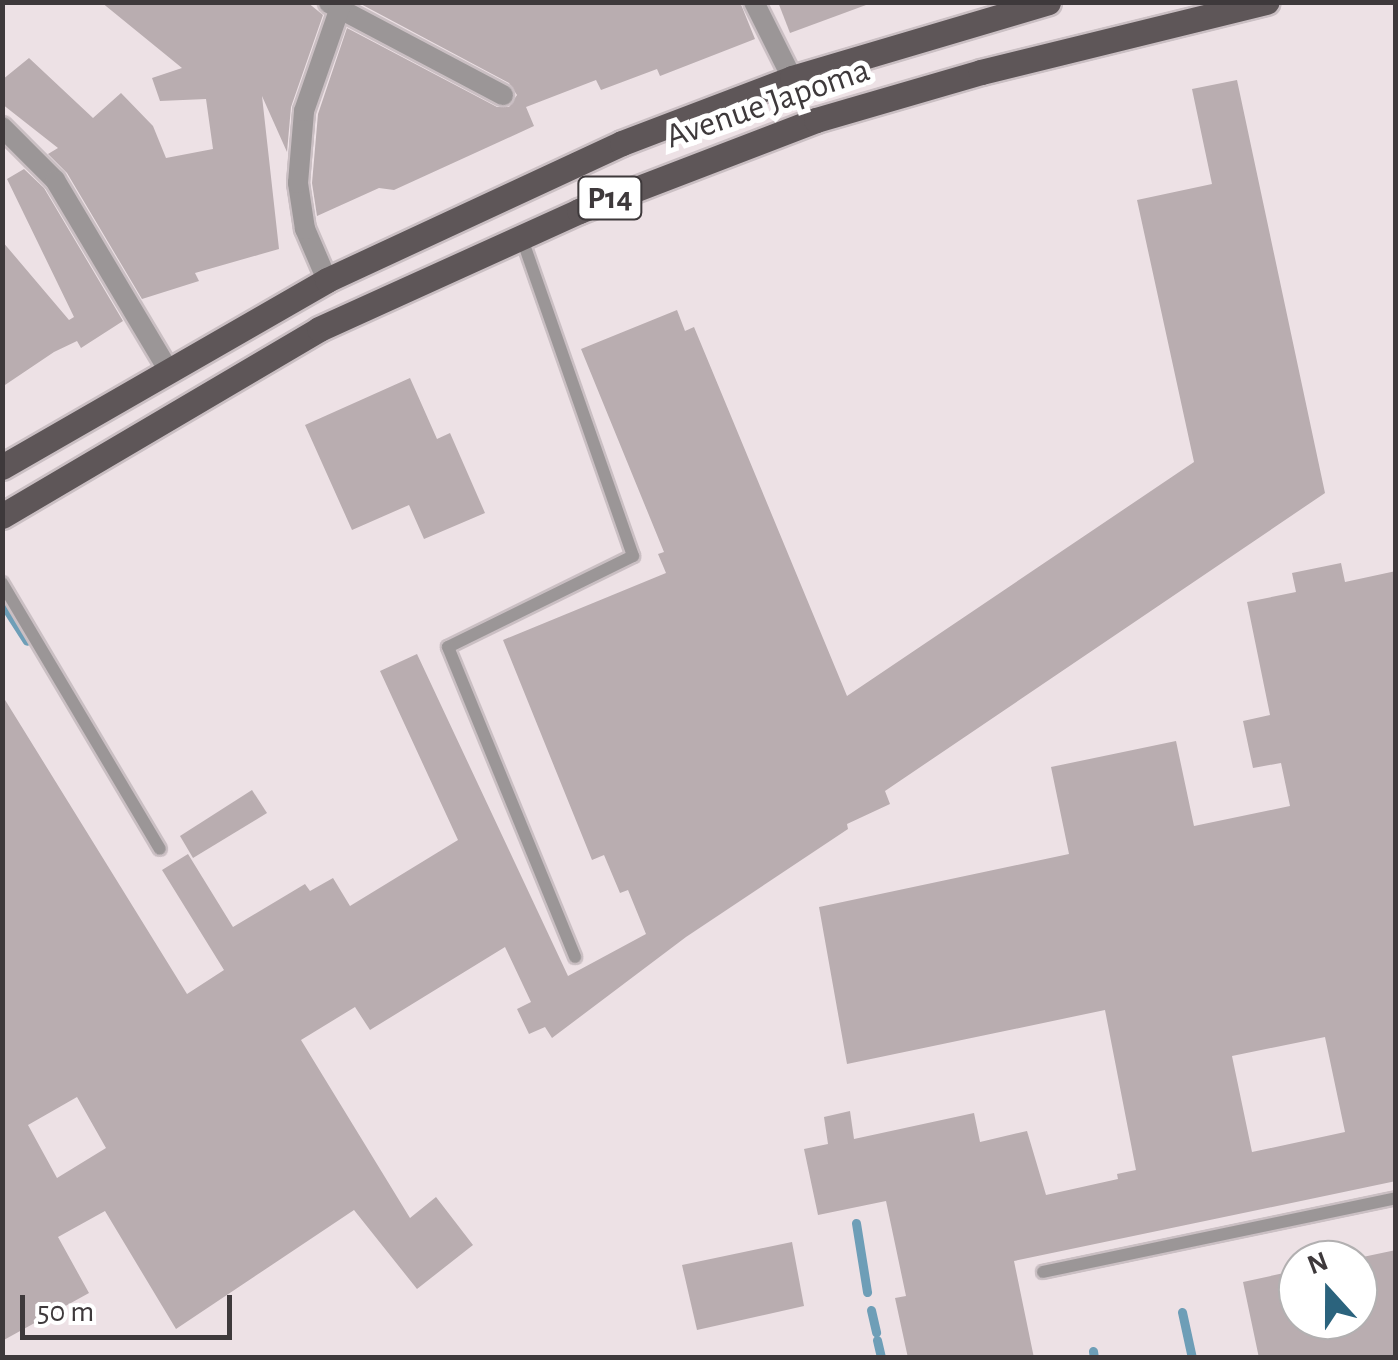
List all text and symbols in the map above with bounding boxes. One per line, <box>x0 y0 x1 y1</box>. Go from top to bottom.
street label: Avenue Japoma <box>660 49 876 159</box>
road number: P14 <box>575 171 645 225</box>
north arrow <box>1278 1240 1378 1340</box>
text: N <box>1304 1247 1332 1280</box>
scale bar <box>25 1275 238 1337</box>
text: 50 m <box>37 1297 94 1327</box>

